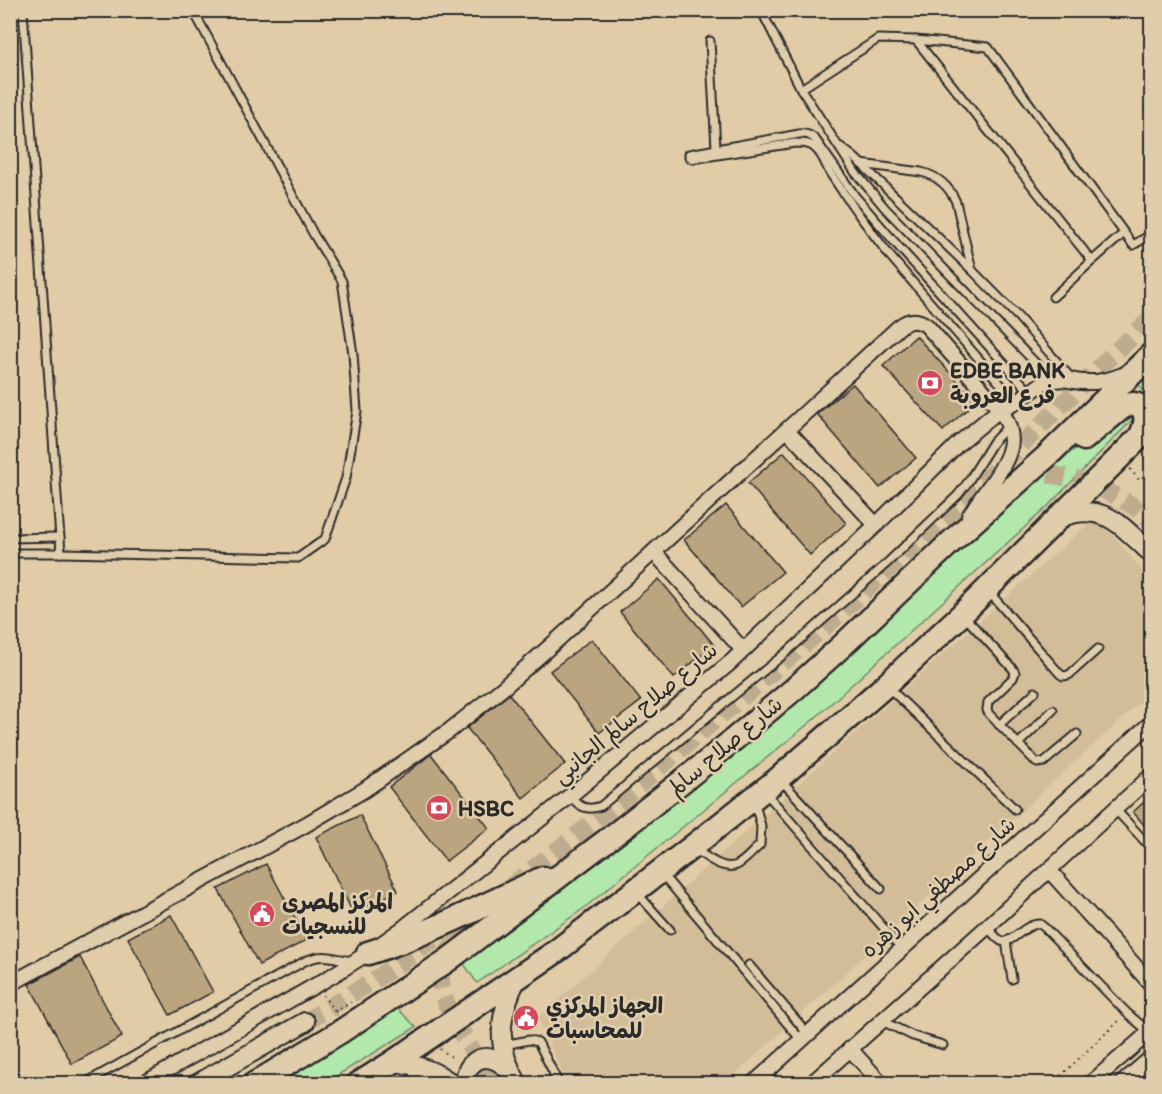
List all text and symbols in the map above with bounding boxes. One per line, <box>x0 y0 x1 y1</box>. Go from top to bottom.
place label: EDBE BANK فرع العروبة <box>950 357 1065 411</box>
bank icon: EDBE BANK فرع العروبة <box>915 368 945 398</box>
street label: شارع صلاح سالم الجانبي <box>547 636 727 794</box>
street label: شارع صلاح سالم <box>662 690 790 805</box>
bank icon: HSBC <box>424 793 454 823</box>
place label: HSBC <box>458 795 514 822</box>
street label: شارع مصطفي ابو زهره <box>855 811 1025 968</box>
place label: المركز المصرى للنسجيات <box>282 888 393 940</box>
public building icon: المركز المصرى للنسجيات <box>247 899 277 929</box>
place label: الجهاز المركزي للمحاسبات <box>546 992 663 1044</box>
public building icon: الجهاز المركزي للمحاسبات <box>511 1003 541 1033</box>

